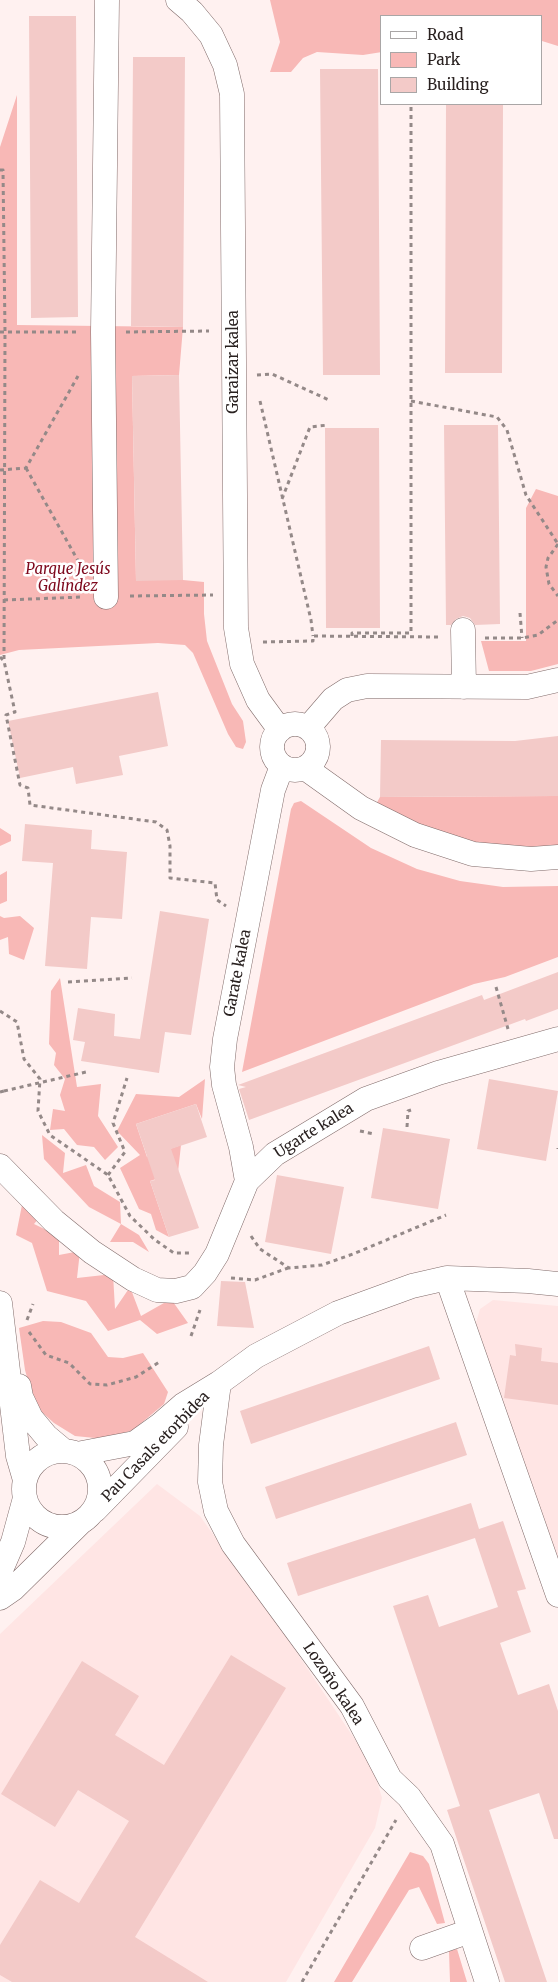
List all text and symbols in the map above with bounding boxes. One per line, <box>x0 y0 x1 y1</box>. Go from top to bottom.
legend <box>380 15 543 105</box>
text: Road <box>427 25 463 44</box>
text: Park <box>427 50 460 69</box>
text: Building <box>427 75 489 94</box>
street label: Garaizar kalea <box>225 310 243 414</box>
park label: Parque Jesús Galíndez <box>26 561 110 596</box>
street label: Garate kalea <box>221 928 255 1018</box>
street label: Ugarte kalea <box>271 1100 357 1162</box>
street label: Pau Casals etorbidea <box>98 1388 214 1506</box>
street label: Lozoño kalea <box>299 1639 367 1729</box>

